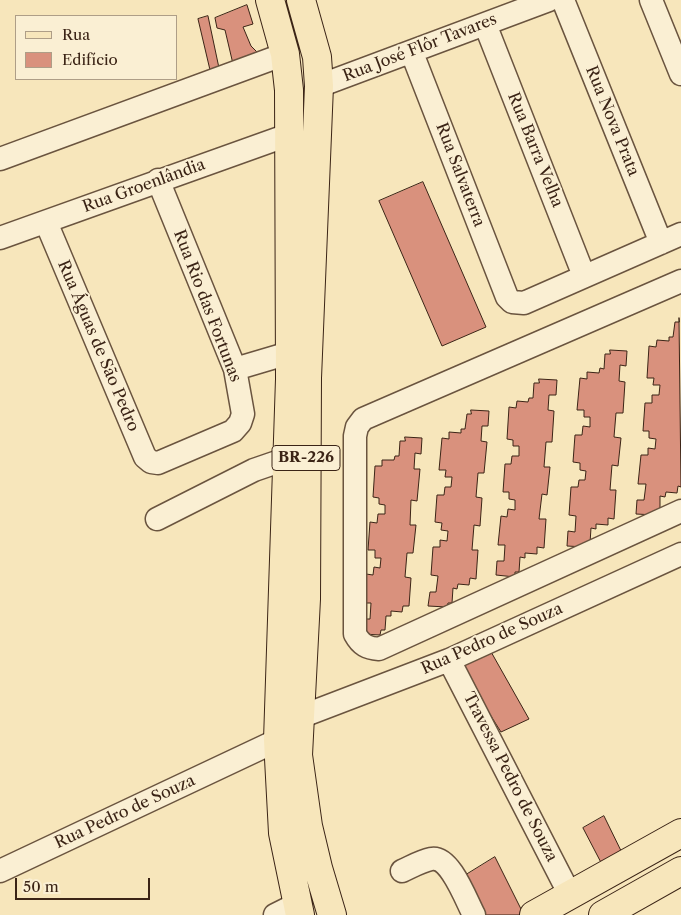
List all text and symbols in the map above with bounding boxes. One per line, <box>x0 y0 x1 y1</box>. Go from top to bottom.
street label: Rua José Flôr Tavares <box>340 10 500 86</box>
legend <box>15 15 178 80</box>
text: Rua <box>62 25 90 44</box>
text: Edifício <box>62 50 118 69</box>
street label: Rua Nova Prata <box>581 63 643 179</box>
street label: Rua Barra Velha <box>503 90 567 210</box>
street label: Rua Salvaterra <box>431 120 489 230</box>
street label: Rua Groenlândia <box>80 155 208 217</box>
street label: Rua Rio das Fortunas <box>169 227 245 385</box>
street label: Rua Águas de São Pedro <box>53 257 143 435</box>
road number: BR-226 <box>272 446 340 470</box>
street label: Rua Pedro de Souza <box>418 599 566 679</box>
street label: Travessa Pedro de Souza <box>459 689 561 865</box>
street label: Rua Pedro de Souza <box>52 771 198 853</box>
scale bar <box>18 868 152 900</box>
text: 50 m <box>23 877 59 896</box>

